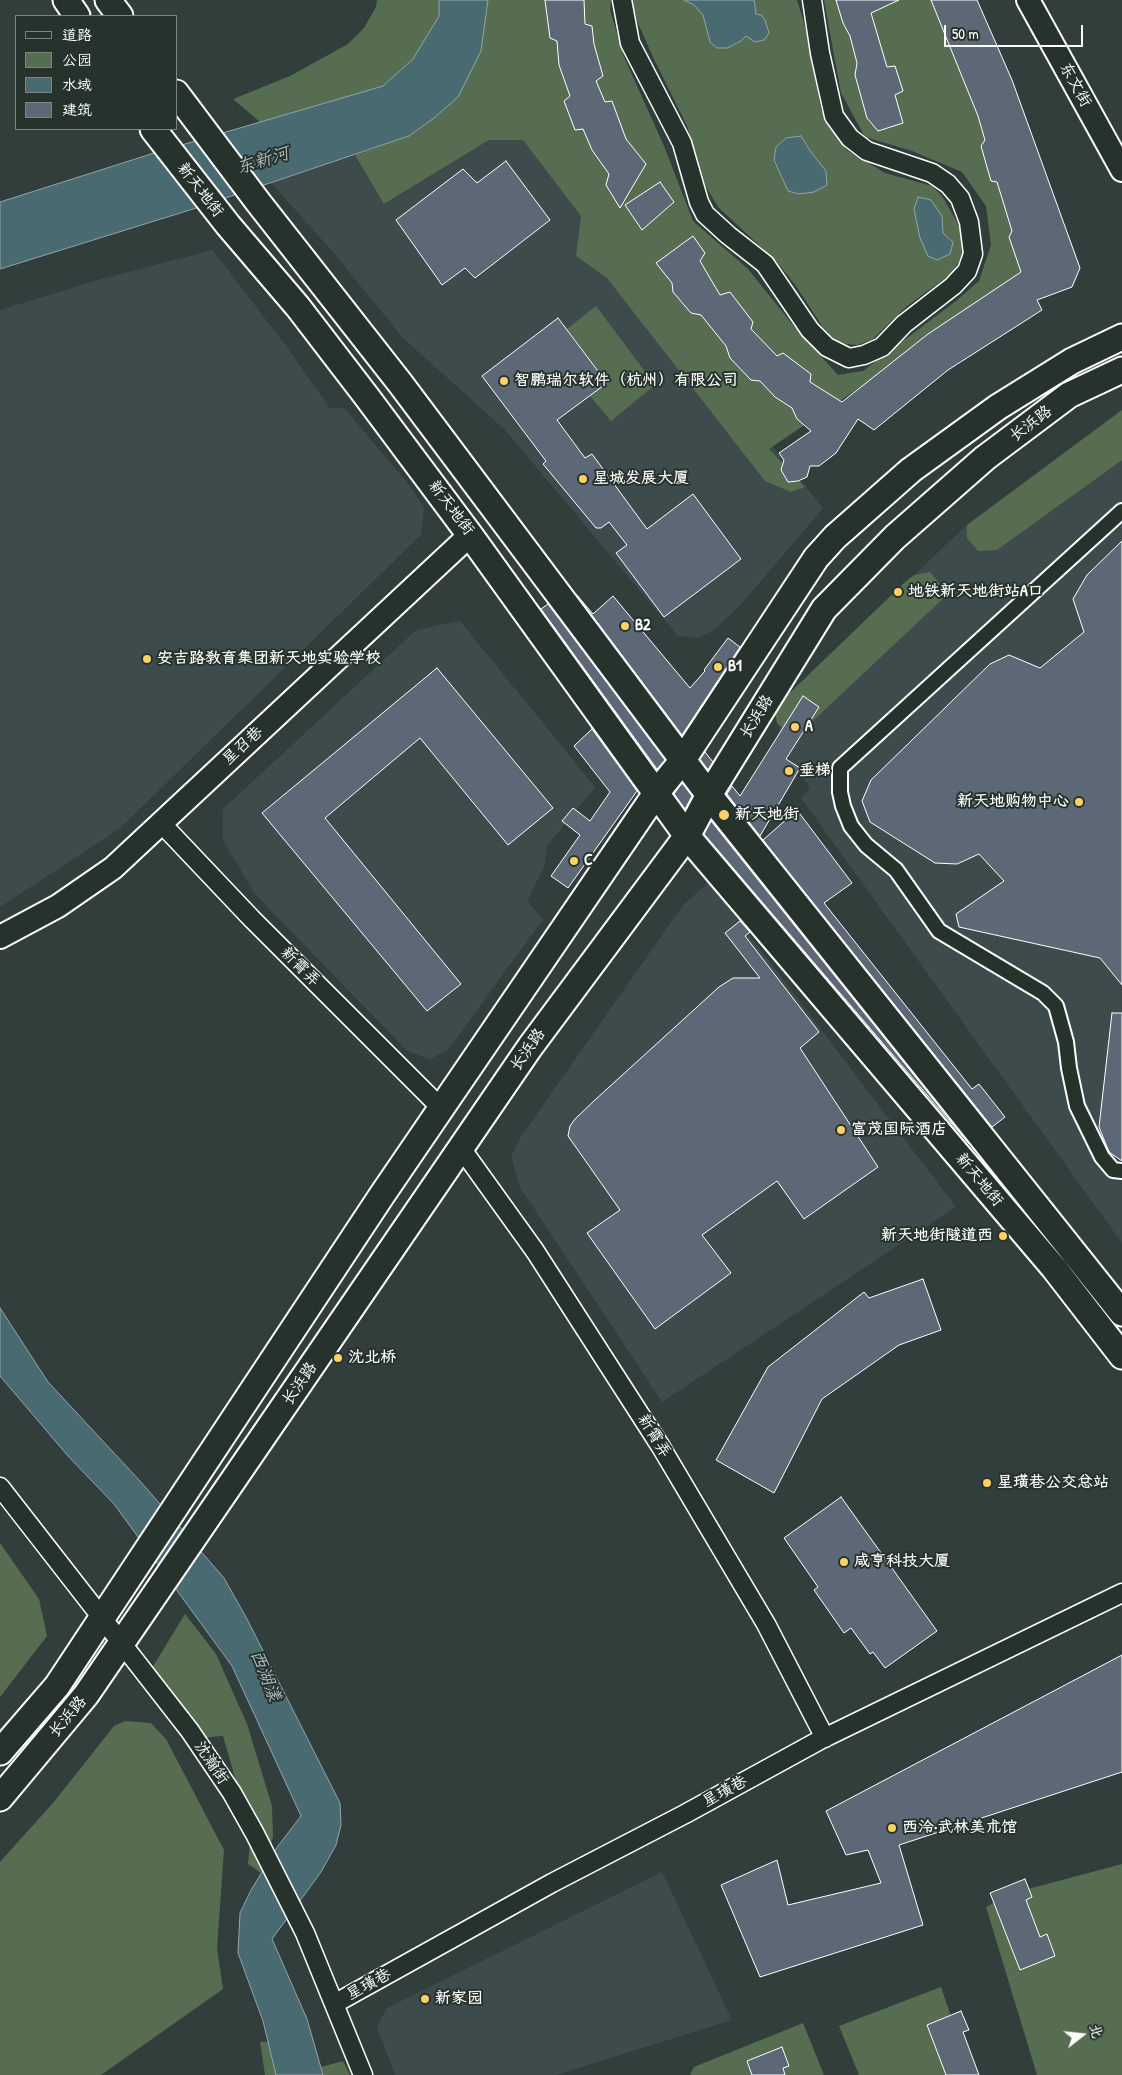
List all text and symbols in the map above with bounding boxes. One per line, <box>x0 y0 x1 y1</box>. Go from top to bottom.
legend <box>15 15 178 130</box>
scale bar <box>947 15 1086 47</box>
text: 50 m <box>952 23 979 44</box>
text: 道路 <box>62 24 92 45</box>
text: 公园 <box>62 49 92 70</box>
street label: 东文街 <box>1055 59 1095 111</box>
text: 水域 <box>62 74 92 95</box>
text: 建筑 <box>62 99 92 120</box>
water label: 东新河 <box>234 143 292 179</box>
street label: 新天地街 <box>173 159 227 221</box>
place label: 智鹏瑞尔软件（杭州）有限公司 <box>514 371 738 391</box>
marker: 智鹏瑞尔软件（杭州）有限公司 <box>498 375 510 387</box>
street label: 长浜路 <box>1006 402 1056 446</box>
place label: 星城发展大厦 <box>593 469 689 489</box>
marker: 星城发展大厦 <box>577 473 589 485</box>
street label: 新天地街 <box>424 477 478 539</box>
place label: 地铁新天地街站A口 <box>908 582 1044 602</box>
marker: 地铁新天地街站A口 <box>892 586 904 598</box>
place label: B2 <box>635 616 651 636</box>
marker: B2 <box>619 620 631 632</box>
place label: 安吉路教育集团新天地实验学校 <box>157 649 381 669</box>
marker: 安吉路教育集团新天地实验学校 <box>141 653 153 665</box>
place label: B1 <box>728 657 742 677</box>
marker: B1 <box>712 661 724 673</box>
street label: 长浜路 <box>736 692 778 742</box>
place label: A <box>805 717 813 737</box>
marker: A <box>789 721 801 733</box>
street label: 星召巷 <box>219 723 267 769</box>
place label: 垂梯 <box>799 761 831 781</box>
marker: 垂梯 <box>783 765 795 777</box>
place label: 新天地购物中心 <box>957 792 1069 812</box>
marker: 新天地购物中心 <box>1073 796 1085 808</box>
place label: 新天地街 <box>735 805 799 825</box>
marker: 新天地街 <box>717 808 731 822</box>
place label: C <box>584 851 593 871</box>
marker: C <box>568 855 580 867</box>
street label: 新霄弄 <box>276 943 324 991</box>
street label: 长浜路 <box>506 1025 550 1075</box>
place label: 富茂国际酒店 <box>851 1120 947 1140</box>
marker: 富茂国际酒店 <box>835 1124 847 1136</box>
street label: 新天地街 <box>951 1149 1007 1211</box>
place label: 新天地街隧道西 <box>881 1226 993 1246</box>
marker: 新天地街隧道西 <box>997 1230 1009 1242</box>
place label: 沈北桥 <box>348 1348 396 1368</box>
marker: 沈北桥 <box>332 1352 344 1364</box>
street label: 长浜路 <box>279 1359 321 1409</box>
street label: 新霄弄 <box>633 1411 675 1461</box>
place label: 星璜巷公交总站 <box>997 1473 1109 1493</box>
marker: 星璜巷公交总站 <box>981 1477 993 1489</box>
place label: 咸亨科技大厦 <box>854 1552 950 1572</box>
marker: 咸亨科技大厦 <box>838 1556 850 1568</box>
water label: 西湖漾 <box>245 1647 285 1705</box>
street label: 长浜路 <box>45 1692 91 1742</box>
street label: 沈瀚街 <box>190 1738 232 1788</box>
street label: 星璜巷 <box>699 1772 751 1812</box>
place label: 西泠·武林美术馆 <box>902 1818 1017 1838</box>
marker: 西泠·武林美术馆 <box>886 1822 898 1834</box>
street label: 星璜巷 <box>343 1965 395 2005</box>
place label: 新家园 <box>435 1989 483 2009</box>
marker: 新家园 <box>419 1993 431 2005</box>
north arrow <box>1057 2010 1107 2060</box>
text: 北 <box>1086 2021 1108 2040</box>

